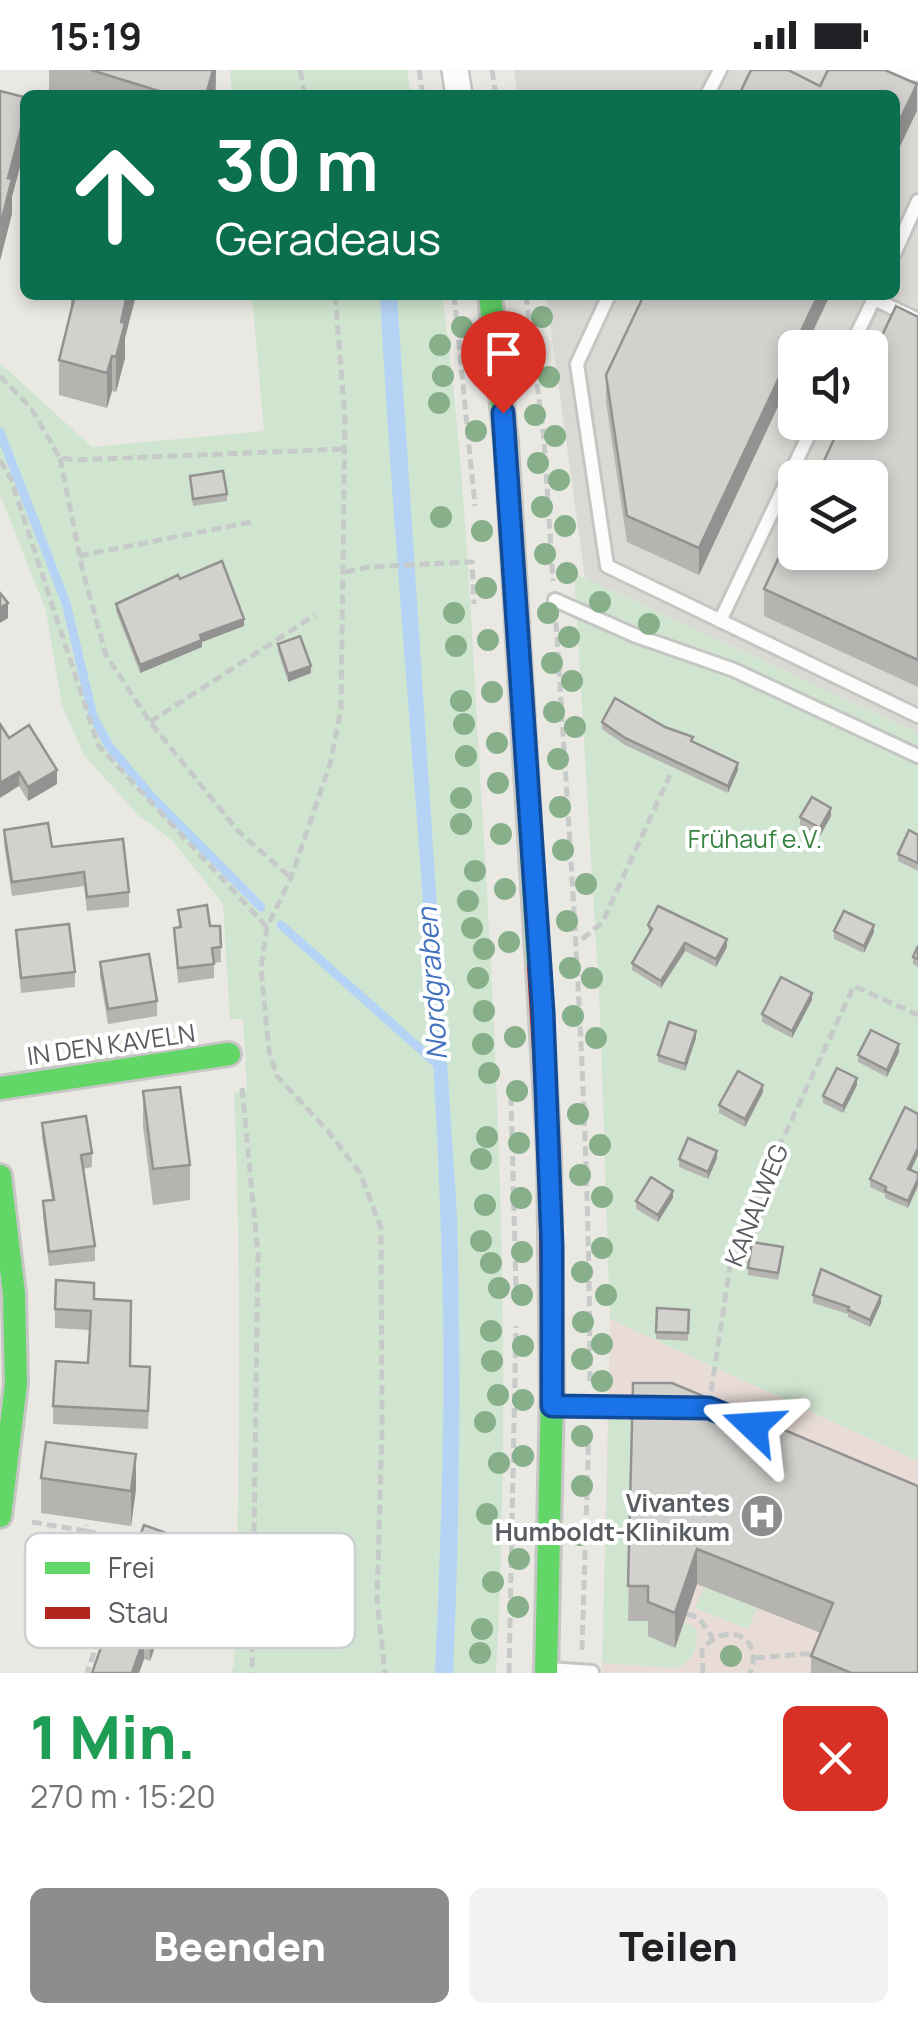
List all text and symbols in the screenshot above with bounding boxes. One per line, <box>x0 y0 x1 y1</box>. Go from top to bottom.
text: 15:19 <box>50 9 142 61</box>
text: 30 m <box>215 116 379 212</box>
icon: ahead <box>50 130 180 260</box>
text: Geradeaus <box>215 207 441 269</box>
pin <box>461 311 546 414</box>
icon: arrive <box>476 326 531 381</box>
map controls <box>778 330 888 570</box>
button: sound <box>778 330 888 440</box>
button: layers <box>778 460 888 570</box>
park label: Frühauf e.V. <box>688 821 822 856</box>
water label: Nordgraben <box>407 905 455 1062</box>
street label: IN DEN KAVELN <box>25 1015 197 1073</box>
street label: KANALWEG <box>716 1139 796 1271</box>
position arrow <box>701 1374 805 1478</box>
place label: Vivantes Humboldt-Klinikum <box>495 1485 730 1549</box>
hospital icon: Vivantes Humboldt-Klinikum <box>739 1493 785 1539</box>
legend <box>25 1533 355 1648</box>
text: Frei <box>108 1548 155 1586</box>
text: Stau <box>108 1593 169 1631</box>
text: 1 Min. <box>30 1695 196 1777</box>
button: close <box>783 1706 888 1811</box>
text: 270 m · 15:20 <box>30 1774 216 1818</box>
button: Beenden <box>30 1888 449 2003</box>
button: Teilen <box>469 1888 888 2003</box>

